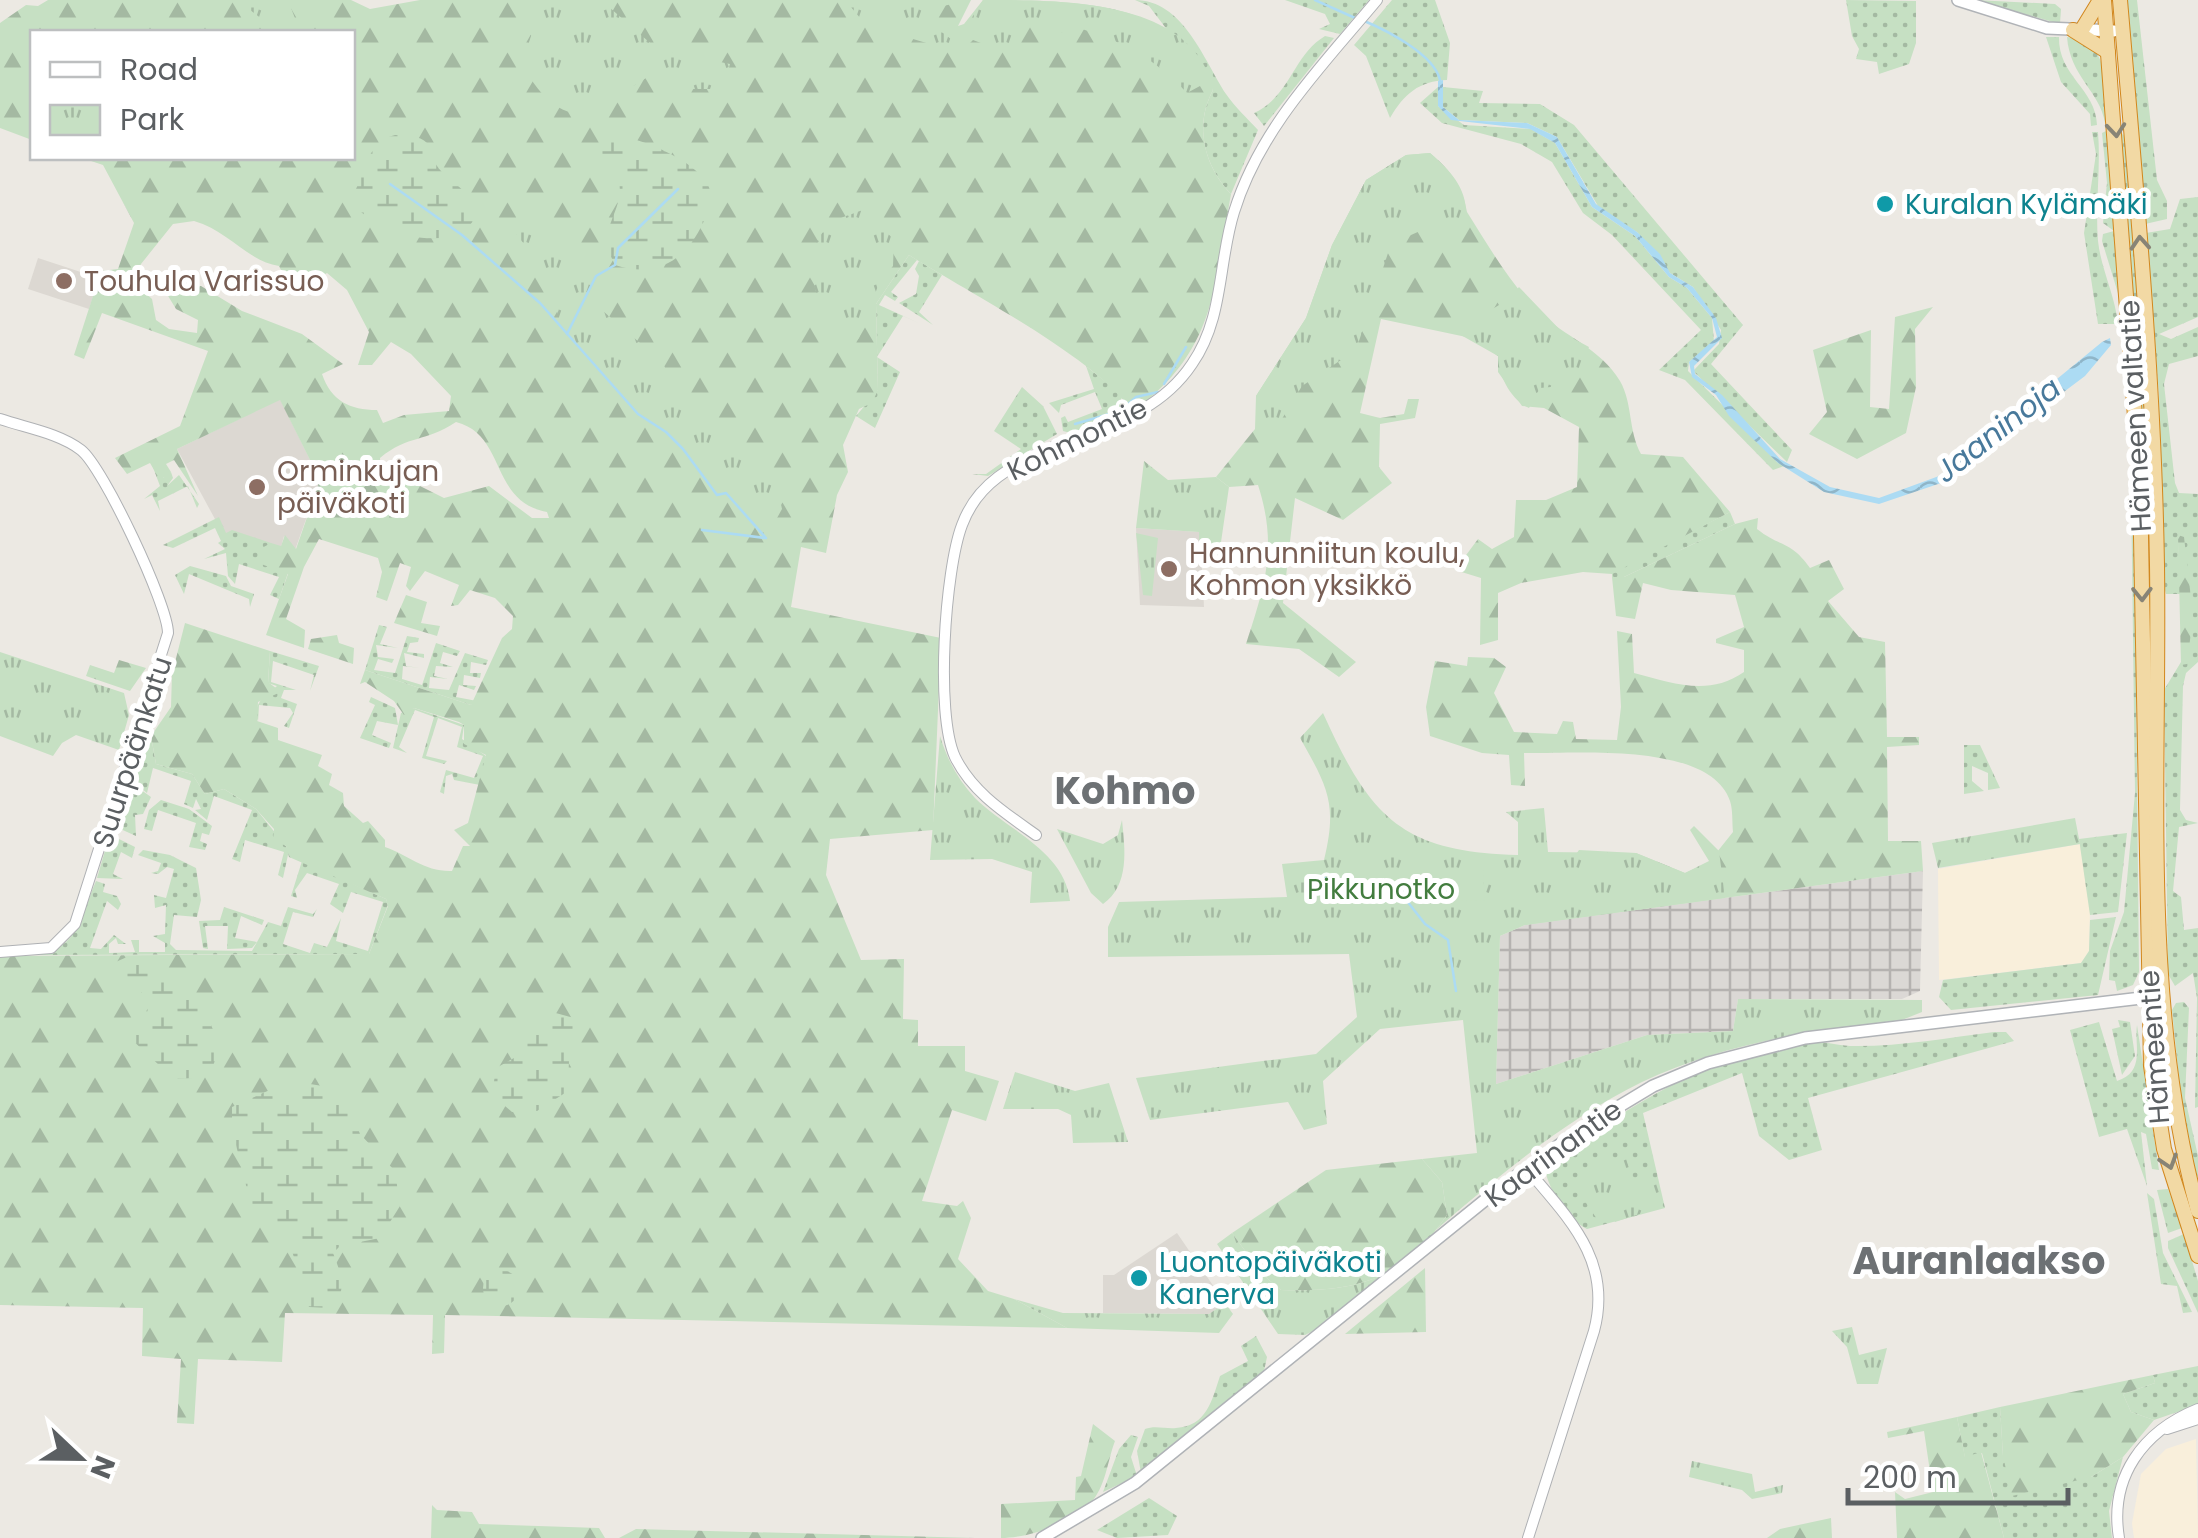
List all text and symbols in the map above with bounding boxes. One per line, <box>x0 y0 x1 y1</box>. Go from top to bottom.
legend <box>30 30 355 160</box>
text: Road <box>120 48 198 91</box>
text: Park <box>120 98 185 141</box>
one-way arrow <box>2104 123 2126 139</box>
place label: Kuralan Kylämäki <box>1905 185 2148 224</box>
marker: Kuralan Kylämäki <box>1874 193 1896 215</box>
one-way arrow <box>2130 234 2152 250</box>
place label: Touhula Varissuo <box>84 262 324 301</box>
marker: Touhula Varissuo <box>53 270 75 292</box>
street label: Hämeen valtatie <box>2110 299 2161 533</box>
water label: Jaaninoja <box>1926 367 2070 492</box>
street label: Kohmontie <box>1000 389 1154 490</box>
place label: Orminkujan päiväkoti <box>277 452 439 523</box>
marker: Orminkujan päiväkoti <box>246 476 268 498</box>
place label: Hannunniitun koulu, Kohmon yksikkö <box>1189 534 1465 605</box>
marker: Hannunniitun koulu, Kohmon yksikkö <box>1158 558 1180 580</box>
one-way arrow <box>2132 587 2153 603</box>
street label: Suurpäänkatu <box>83 652 182 853</box>
district label: Kohmo <box>1055 764 1195 817</box>
park label: Pikkunotko <box>1307 870 1455 909</box>
street label: Hämeentie <box>2130 969 2179 1125</box>
street label: Kaarinantie <box>1477 1090 1630 1217</box>
one-way arrow <box>2157 1153 2177 1170</box>
district label: Auranlaakso <box>1852 1234 2106 1287</box>
place label: Luontopäiväkoti Kanerva <box>1159 1243 1382 1314</box>
marker: Luontopäiväkoti Kanerva <box>1128 1267 1150 1289</box>
north arrow <box>30 1408 130 1508</box>
scale bar <box>1848 1443 2068 1505</box>
text: N <box>81 1450 125 1484</box>
text: 200 m <box>1863 1456 1957 1499</box>

